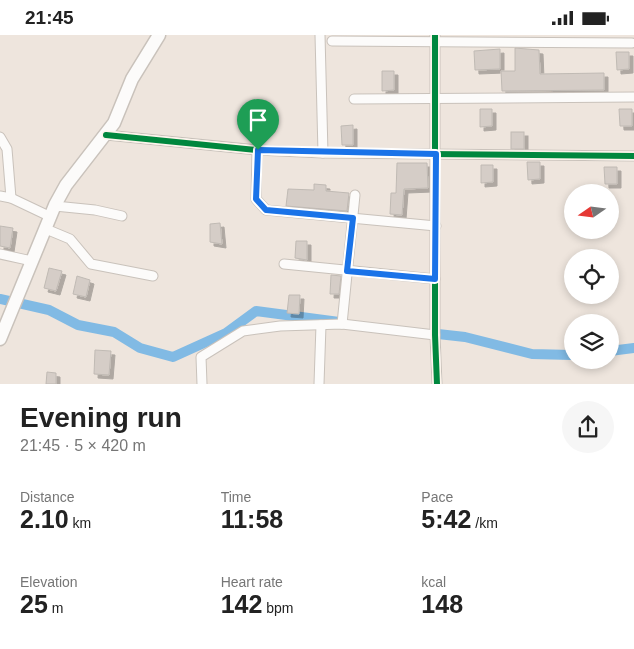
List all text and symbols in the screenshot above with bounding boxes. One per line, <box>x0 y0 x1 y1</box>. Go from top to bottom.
text: 21:45 <box>25 7 74 28</box>
pin <box>237 99 279 150</box>
icon: arrive <box>244 106 272 134</box>
north arrow <box>564 184 619 239</box>
map controls <box>564 184 619 369</box>
button: locate <box>564 249 619 304</box>
button: layers <box>564 314 619 369</box>
button: share <box>562 401 614 453</box>
text: Evening run <box>20 402 182 433</box>
text: 21:45 · 5 × 420 m <box>20 437 146 454</box>
text: Distance <box>20 489 74 505</box>
text: Time <box>221 489 251 505</box>
text: Pace <box>421 489 453 505</box>
text: 2.10 <box>20 505 69 533</box>
text: 11:58 <box>221 505 283 533</box>
text: 5:42 <box>421 505 471 533</box>
text: km <box>69 515 91 531</box>
text: /km <box>471 515 498 531</box>
text: Elevation <box>20 574 78 590</box>
text: Heart rate <box>221 574 283 590</box>
text: kcal <box>421 574 446 590</box>
text: 25 <box>20 590 48 618</box>
text: 142 <box>221 590 262 618</box>
text: 148 <box>421 590 463 618</box>
text: m <box>48 600 63 616</box>
text: bpm <box>262 600 294 616</box>

